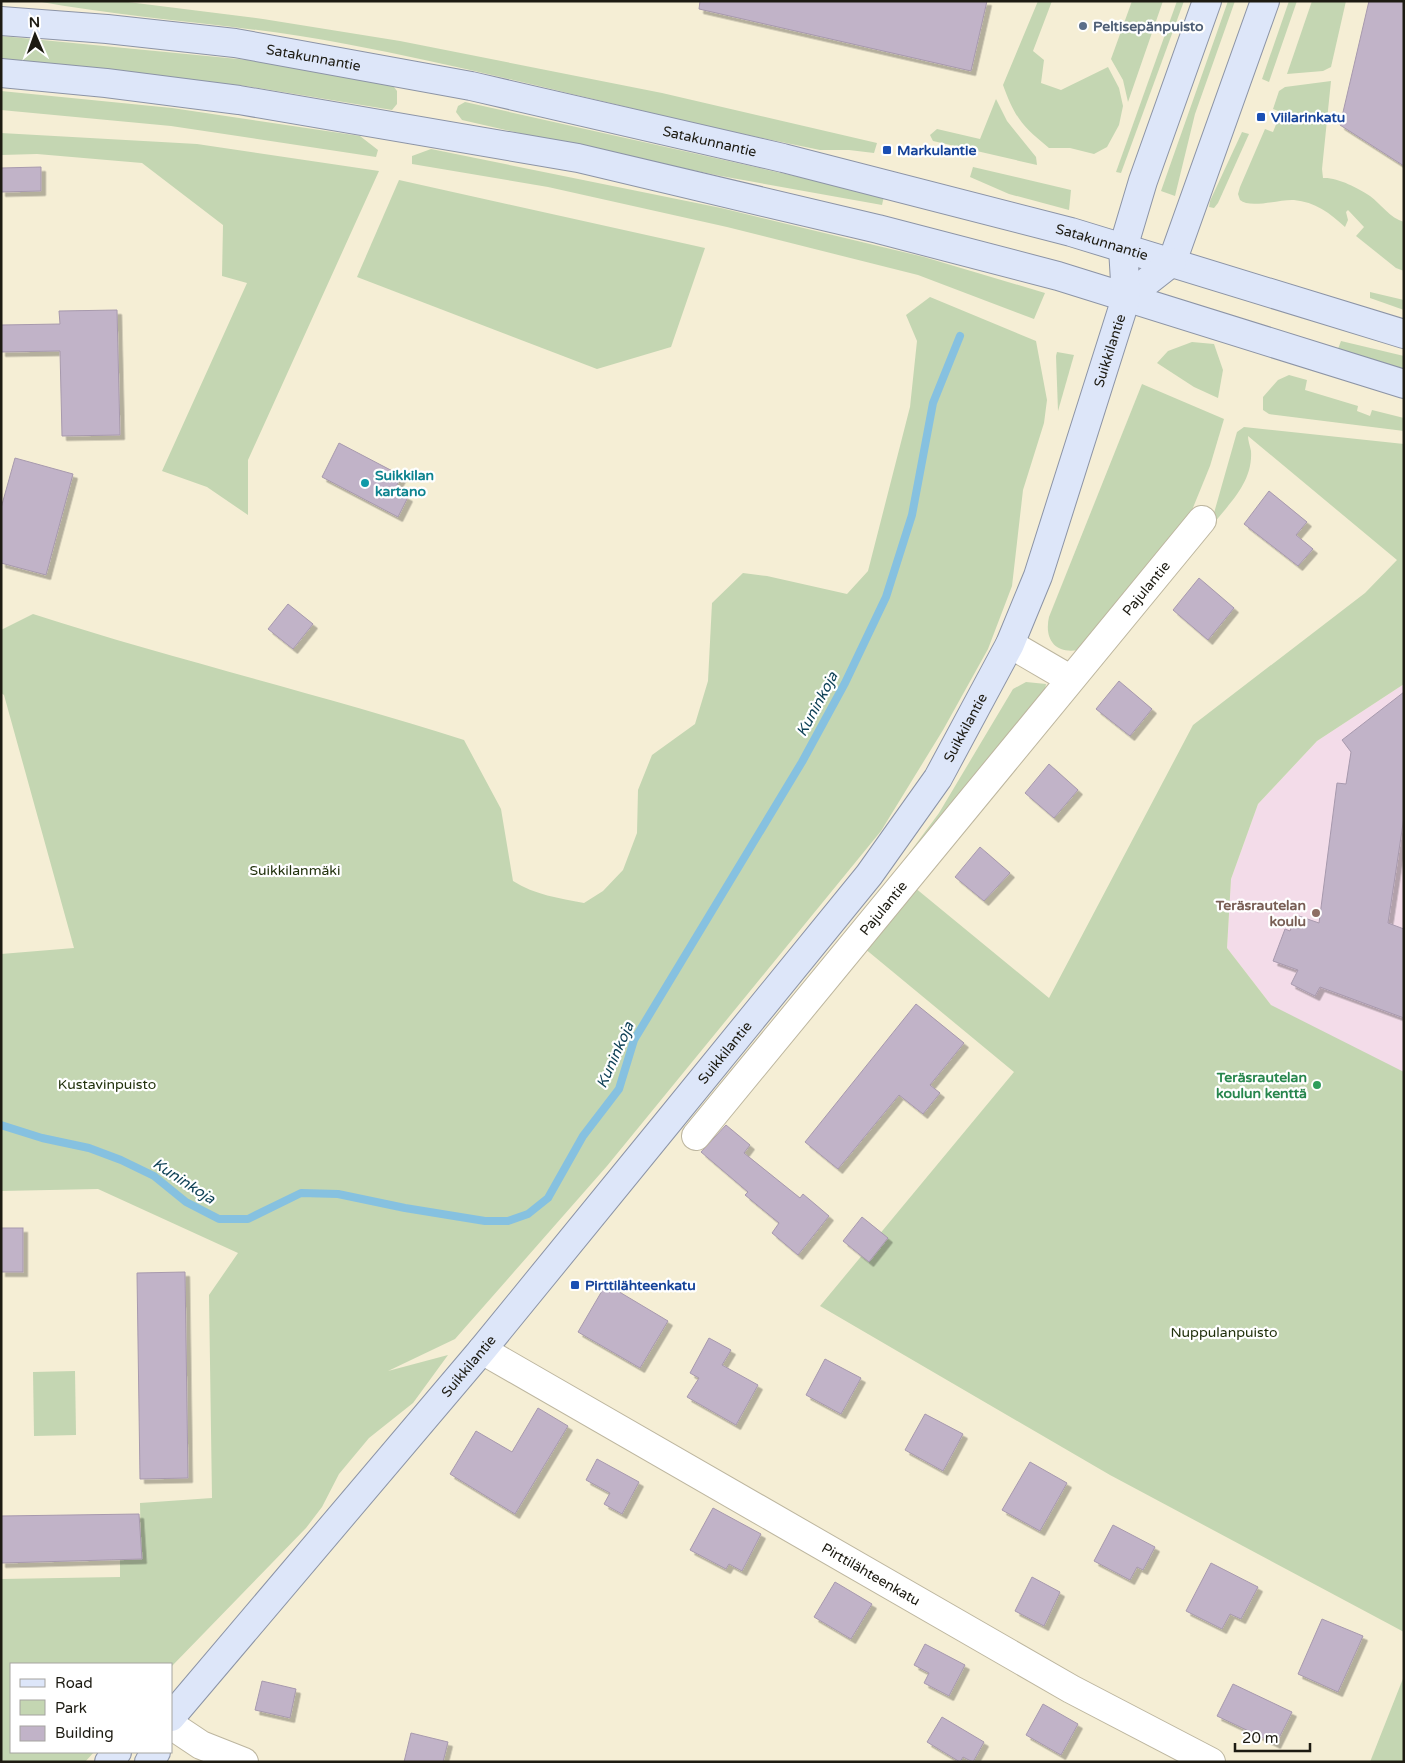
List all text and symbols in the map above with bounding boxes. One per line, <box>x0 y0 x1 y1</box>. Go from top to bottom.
north arrow <box>10 10 60 60</box>
text: N <box>29 14 40 31</box>
place label: Peltisepänpuisto <box>1093 18 1204 35</box>
marker: Peltisepänpuisto <box>1077 20 1089 32</box>
street label: Satakunnantie <box>265 41 362 75</box>
place label: Viilarinkatu <box>1271 109 1345 126</box>
marker: Viilarinkatu <box>1255 111 1267 123</box>
street label: Satakunnantie <box>661 123 758 161</box>
place label: Markulantie <box>897 142 976 159</box>
marker: Markulantie <box>881 144 893 156</box>
street label: Satakunnantie <box>1054 220 1150 264</box>
street label: Suikkilantie <box>1090 312 1129 389</box>
place label: Suikkilan kartano <box>375 467 434 500</box>
marker: Suikkilan kartano <box>359 477 371 489</box>
street label: Pajulantie <box>1119 558 1174 619</box>
water label: Kuninkoja <box>792 668 842 739</box>
street label: Suikkilantie <box>940 690 991 765</box>
park label: Suikkilanmäki <box>250 862 340 879</box>
street label: Pajulantie <box>856 878 911 939</box>
place label: Teräsrautelan koulu <box>1215 897 1306 930</box>
marker: Teräsrautelan koulu <box>1310 907 1322 919</box>
street label: Suikkilantie <box>694 1018 756 1087</box>
water label: Kuninkoja <box>592 1019 638 1091</box>
place label: Teräsrautelan koulun kenttä <box>1216 1069 1307 1102</box>
park label: Kustavinpuisto <box>58 1076 156 1093</box>
marker: Teräsrautelan koulun kenttä <box>1311 1079 1323 1091</box>
water label: Kuninkoja <box>149 1154 219 1208</box>
place label: Pirttilähteenkatu <box>585 1277 696 1294</box>
marker: Pirttilähteenkatu <box>569 1279 581 1291</box>
park label: Nuppulanpuisto <box>1171 1324 1277 1341</box>
street label: Suikkilantie <box>438 1332 500 1401</box>
street label: Pirttilähteenkatu <box>819 1539 923 1609</box>
legend <box>10 1663 172 1753</box>
text: Road <box>55 1674 93 1692</box>
text: Park <box>55 1699 87 1717</box>
scale bar <box>1235 1720 1310 1752</box>
text: Building <box>55 1724 114 1742</box>
text: 20 m <box>1242 1729 1279 1747</box>

